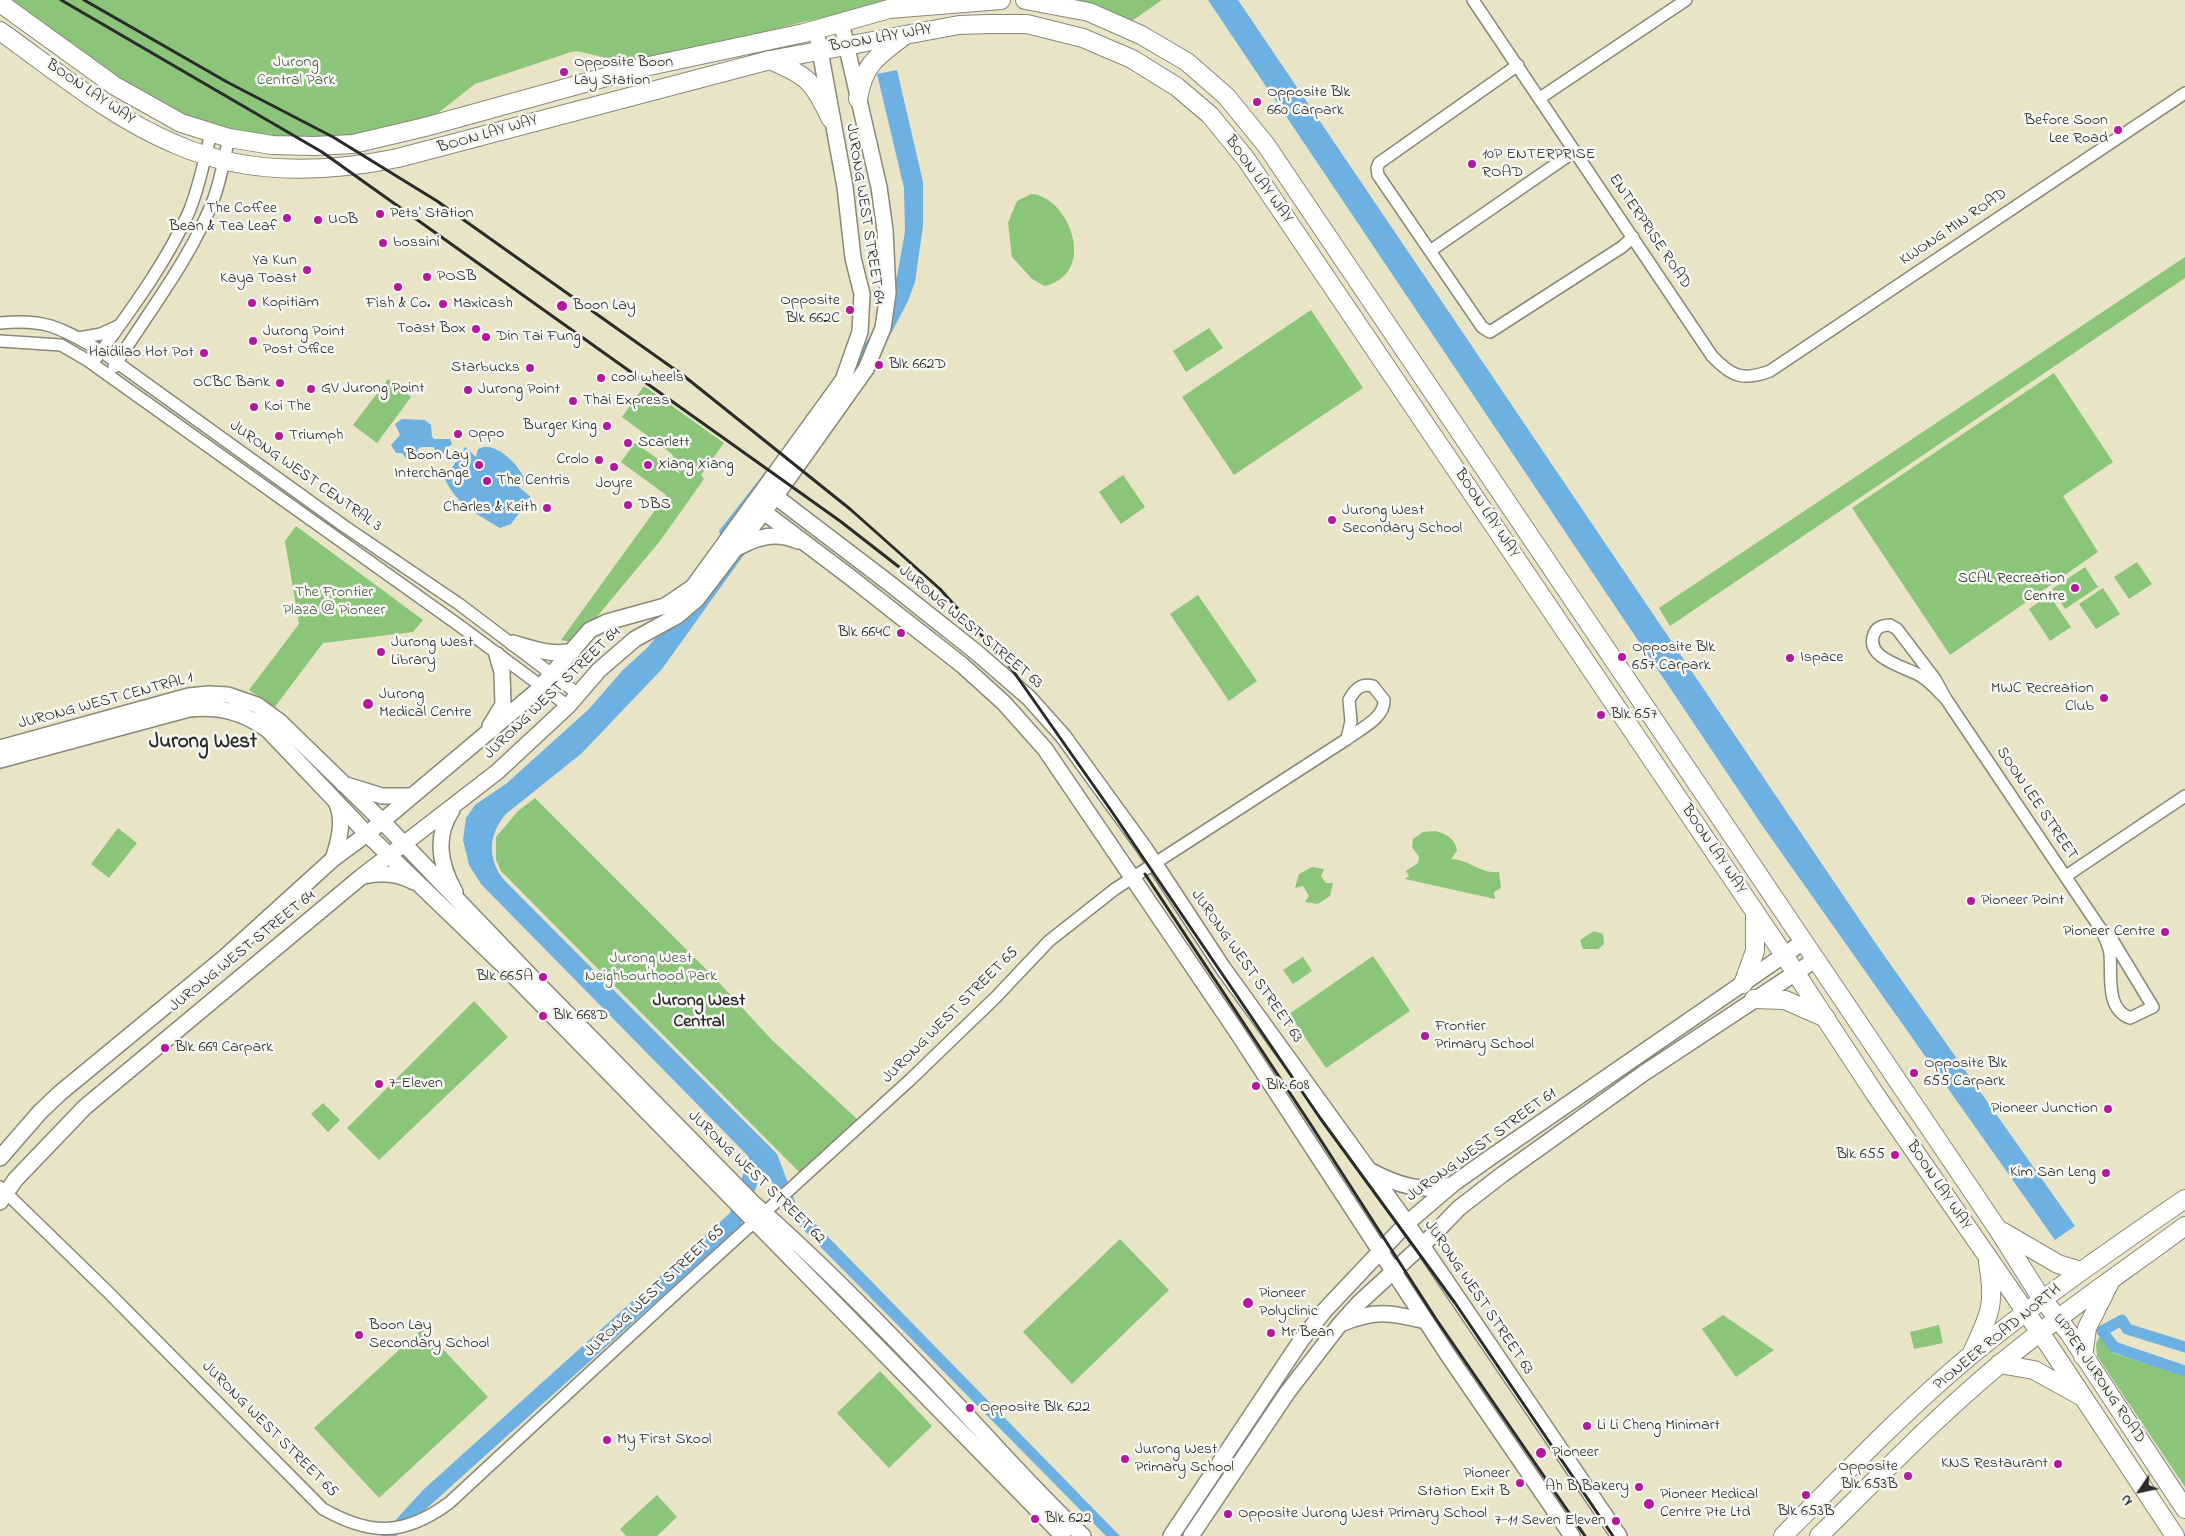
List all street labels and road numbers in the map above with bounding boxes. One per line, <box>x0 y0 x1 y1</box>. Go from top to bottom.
street label: BOON LAY WAY <box>828 21 934 57</box>
street label: BOON LAY WAY <box>42 56 138 130</box>
street label: BOON LAY WAY <box>436 112 540 158</box>
street label: JURONG WEST STREET 64 <box>840 122 888 306</box>
street label: BOON LAY WAY <box>1220 133 1296 227</box>
street label: ENTERPRISE ROAD <box>1604 171 1694 293</box>
street label: KWONG MIN ROAD <box>1897 185 2011 271</box>
street label: JURONG WEST CENTRAL 3 <box>225 417 385 537</box>
street label: BOON LAY WAY <box>1449 466 1523 562</box>
street label: JURONG WEST STREET 63 <box>894 562 1046 694</box>
street label: JURONG WEST STREET 64 <box>481 624 625 764</box>
street label: JURONG WEST CENTRAL 1 <box>17 669 195 735</box>
street label: SOON LEE STREET <box>1991 744 2081 864</box>
street label: BOON LAY WAY <box>1676 802 1750 898</box>
street label: JURONG WEST STREET 64 <box>166 887 320 1017</box>
street label: JURONG WEST STREET 63 <box>1186 887 1306 1047</box>
street label: JURONG WEST STREET 65 <box>879 944 1023 1088</box>
street label: JURONG WEST STREET 61 <box>1403 1085 1561 1207</box>
street label: JURONG WEST STREET 62 <box>683 1107 829 1249</box>
street label: BOON LAY WAY <box>1901 1138 1975 1234</box>
street label: JURONG WEST STREET 63 <box>1419 1217 1537 1379</box>
street label: JURONG WEST STREET 65 <box>581 1222 729 1362</box>
street label: PIONEER ROAD NORTH <box>1930 1281 2066 1395</box>
street label: UPPER JURONG ROAD <box>2047 1310 2149 1448</box>
street label: JURONG WEST STREET 65 <box>197 1358 341 1502</box>

